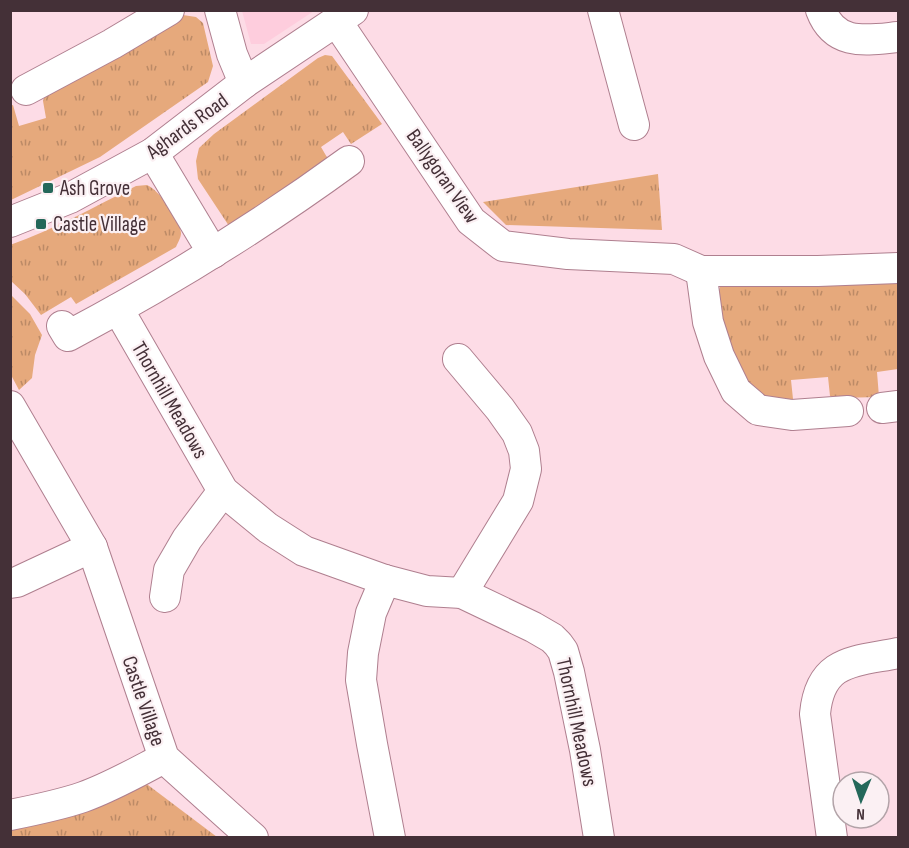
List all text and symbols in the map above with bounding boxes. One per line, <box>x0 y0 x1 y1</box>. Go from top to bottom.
street label: Aghards Road <box>141 88 233 165</box>
street label: Ballygoran View <box>401 124 484 228</box>
place label: Ash Grove <box>59 176 130 201</box>
marker: Ash Grove <box>41 181 55 195</box>
place label: Castle Village <box>53 212 147 237</box>
marker: Castle Village <box>34 217 48 231</box>
street label: Thornhill Meadows <box>126 337 213 463</box>
street label: Castle Village <box>116 653 171 749</box>
street label: Thornhill Meadows <box>551 656 602 789</box>
north arrow <box>831 770 891 830</box>
text: N <box>856 804 865 823</box>

